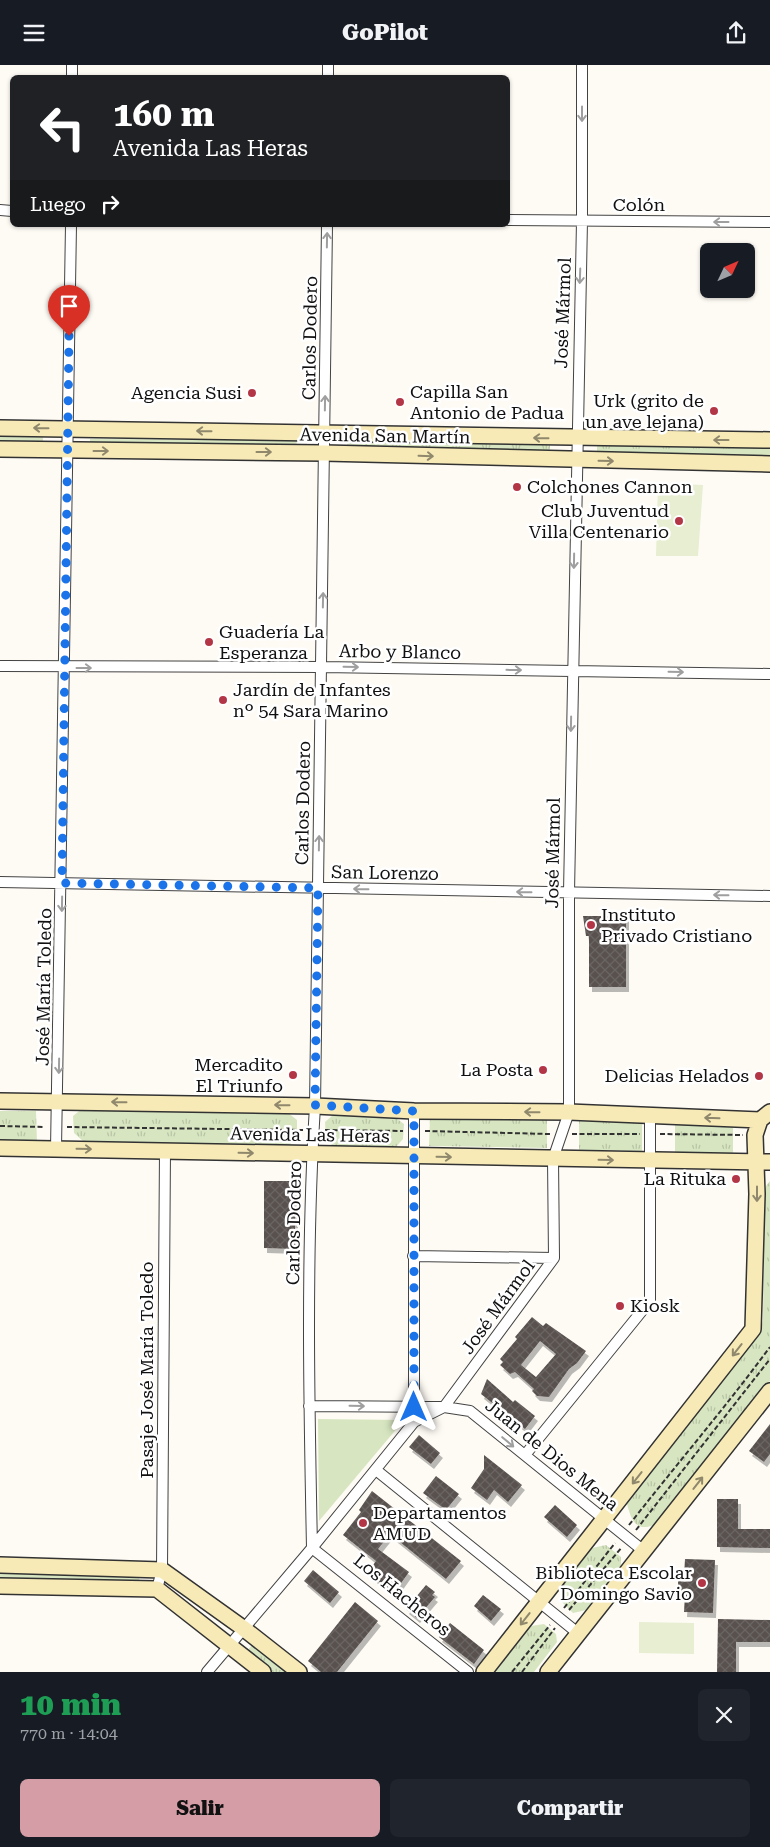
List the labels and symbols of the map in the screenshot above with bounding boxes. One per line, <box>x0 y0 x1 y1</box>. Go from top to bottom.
one-way arrow <box>577 105 587 121</box>
street label: Colón <box>613 194 666 215</box>
one-way arrow <box>714 217 730 227</box>
one-way arrow <box>322 233 332 249</box>
north arrow <box>700 243 755 297</box>
street label: José Mármol <box>550 257 575 369</box>
one-way arrow <box>575 268 585 284</box>
street label: Carlos Dodero <box>298 276 321 400</box>
pin <box>48 285 90 336</box>
place label: Capilla San Antonio de Padua <box>410 381 564 423</box>
place label: Agencia Susi <box>131 382 242 403</box>
marker: Agencia Susi <box>246 387 258 399</box>
place label: Urk (grito de un ave lejana) <box>585 390 704 432</box>
one-way arrow <box>320 395 330 412</box>
marker: Capilla San Antonio de Padua <box>394 396 406 408</box>
marker: Urk (grito de un ave lejana) <box>708 405 720 417</box>
one-way arrow <box>34 424 50 433</box>
street label: Avenida San Martín <box>299 424 471 447</box>
one-way arrow <box>196 426 212 436</box>
one-way arrow <box>534 433 550 443</box>
one-way arrow <box>714 435 730 445</box>
one-way arrow <box>92 446 109 456</box>
one-way arrow <box>255 447 271 457</box>
one-way arrow <box>418 451 434 461</box>
one-way arrow <box>598 456 614 466</box>
place label: Colchones Cannon <box>527 476 693 497</box>
marker: Colchones Cannon <box>511 481 523 493</box>
place label: Club Juventud Villa Centenario <box>529 500 669 542</box>
marker: Club Juventud Villa Centenario <box>673 515 685 527</box>
one-way arrow <box>569 552 579 569</box>
one-way arrow <box>318 593 328 609</box>
place label: Guadería La Esperanza <box>219 621 324 663</box>
marker: Guadería La Esperanza <box>203 636 215 648</box>
street label: Arbo y Blanco <box>339 640 461 663</box>
one-way arrow <box>342 662 359 672</box>
one-way arrow <box>75 663 91 673</box>
one-way arrow <box>505 665 521 674</box>
one-way arrow <box>668 667 684 677</box>
place label: Jardín de Infantes nº 54 Sara Marino <box>233 679 391 721</box>
marker: Jardín de Infantes nº 54 Sara Marino <box>217 694 229 706</box>
one-way arrow <box>567 715 576 731</box>
street label: Carlos Dodero <box>291 741 314 865</box>
street label: José Mármol <box>541 797 564 909</box>
one-way arrow <box>314 835 324 851</box>
street label: San Lorenzo <box>331 861 439 884</box>
one-way arrow <box>354 884 370 894</box>
one-way arrow <box>516 887 532 896</box>
one-way arrow <box>714 890 730 900</box>
one-way arrow <box>57 895 67 911</box>
place label: Instituto Privado Cristiano <box>601 904 752 946</box>
street label: José María Toledo <box>32 908 55 1066</box>
marker: Instituto Privado Cristiano <box>585 919 597 931</box>
place label: Mercadito El Triunfo <box>194 1054 283 1096</box>
one-way arrow <box>54 1058 63 1074</box>
place label: La Posta <box>460 1059 533 1080</box>
marker: La Posta <box>537 1064 549 1076</box>
place label: Delicias Helados <box>605 1065 749 1086</box>
marker: Mercadito El Triunfo <box>287 1069 299 1081</box>
marker: Delicias Helados <box>753 1070 765 1082</box>
one-way arrow <box>112 1097 128 1107</box>
one-way arrow <box>274 1100 290 1110</box>
one-way arrow <box>524 1107 540 1117</box>
one-way arrow <box>704 1113 720 1122</box>
street label: Avenida Las Heras <box>230 1123 390 1146</box>
one-way arrow <box>75 1144 91 1154</box>
one-way arrow <box>238 1148 254 1157</box>
one-way arrow <box>435 1152 451 1162</box>
one-way arrow <box>598 1155 614 1164</box>
street label: Carlos Dodero <box>282 1161 305 1285</box>
place label: La Rituka <box>644 1168 726 1189</box>
marker: La Rituka <box>730 1173 742 1185</box>
one-way arrow <box>752 1185 762 1201</box>
street label: José Mármol <box>456 1255 539 1358</box>
street label: Pasaje José María Toledo <box>136 1262 157 1478</box>
place label: Kiosk <box>630 1295 680 1316</box>
marker: Kiosk <box>614 1300 626 1312</box>
one-way arrow <box>732 1344 743 1357</box>
position arrow <box>387 1380 439 1432</box>
street label: Juan de Dios Mena <box>482 1395 623 1515</box>
one-way arrow <box>349 1402 365 1411</box>
one-way arrow <box>502 1436 515 1448</box>
one-way arrow <box>632 1472 643 1485</box>
one-way arrow <box>693 1477 704 1490</box>
place label: Departamentos AMUD <box>373 1502 506 1544</box>
marker: Departamentos AMUD <box>357 1517 369 1529</box>
street label: Los Hacheros <box>350 1549 455 1640</box>
place label: Biblioteca Escolar Domingo Savio <box>535 1562 692 1604</box>
marker: Biblioteca Escolar Domingo Savio <box>696 1577 708 1589</box>
one-way arrow <box>520 1612 530 1626</box>

